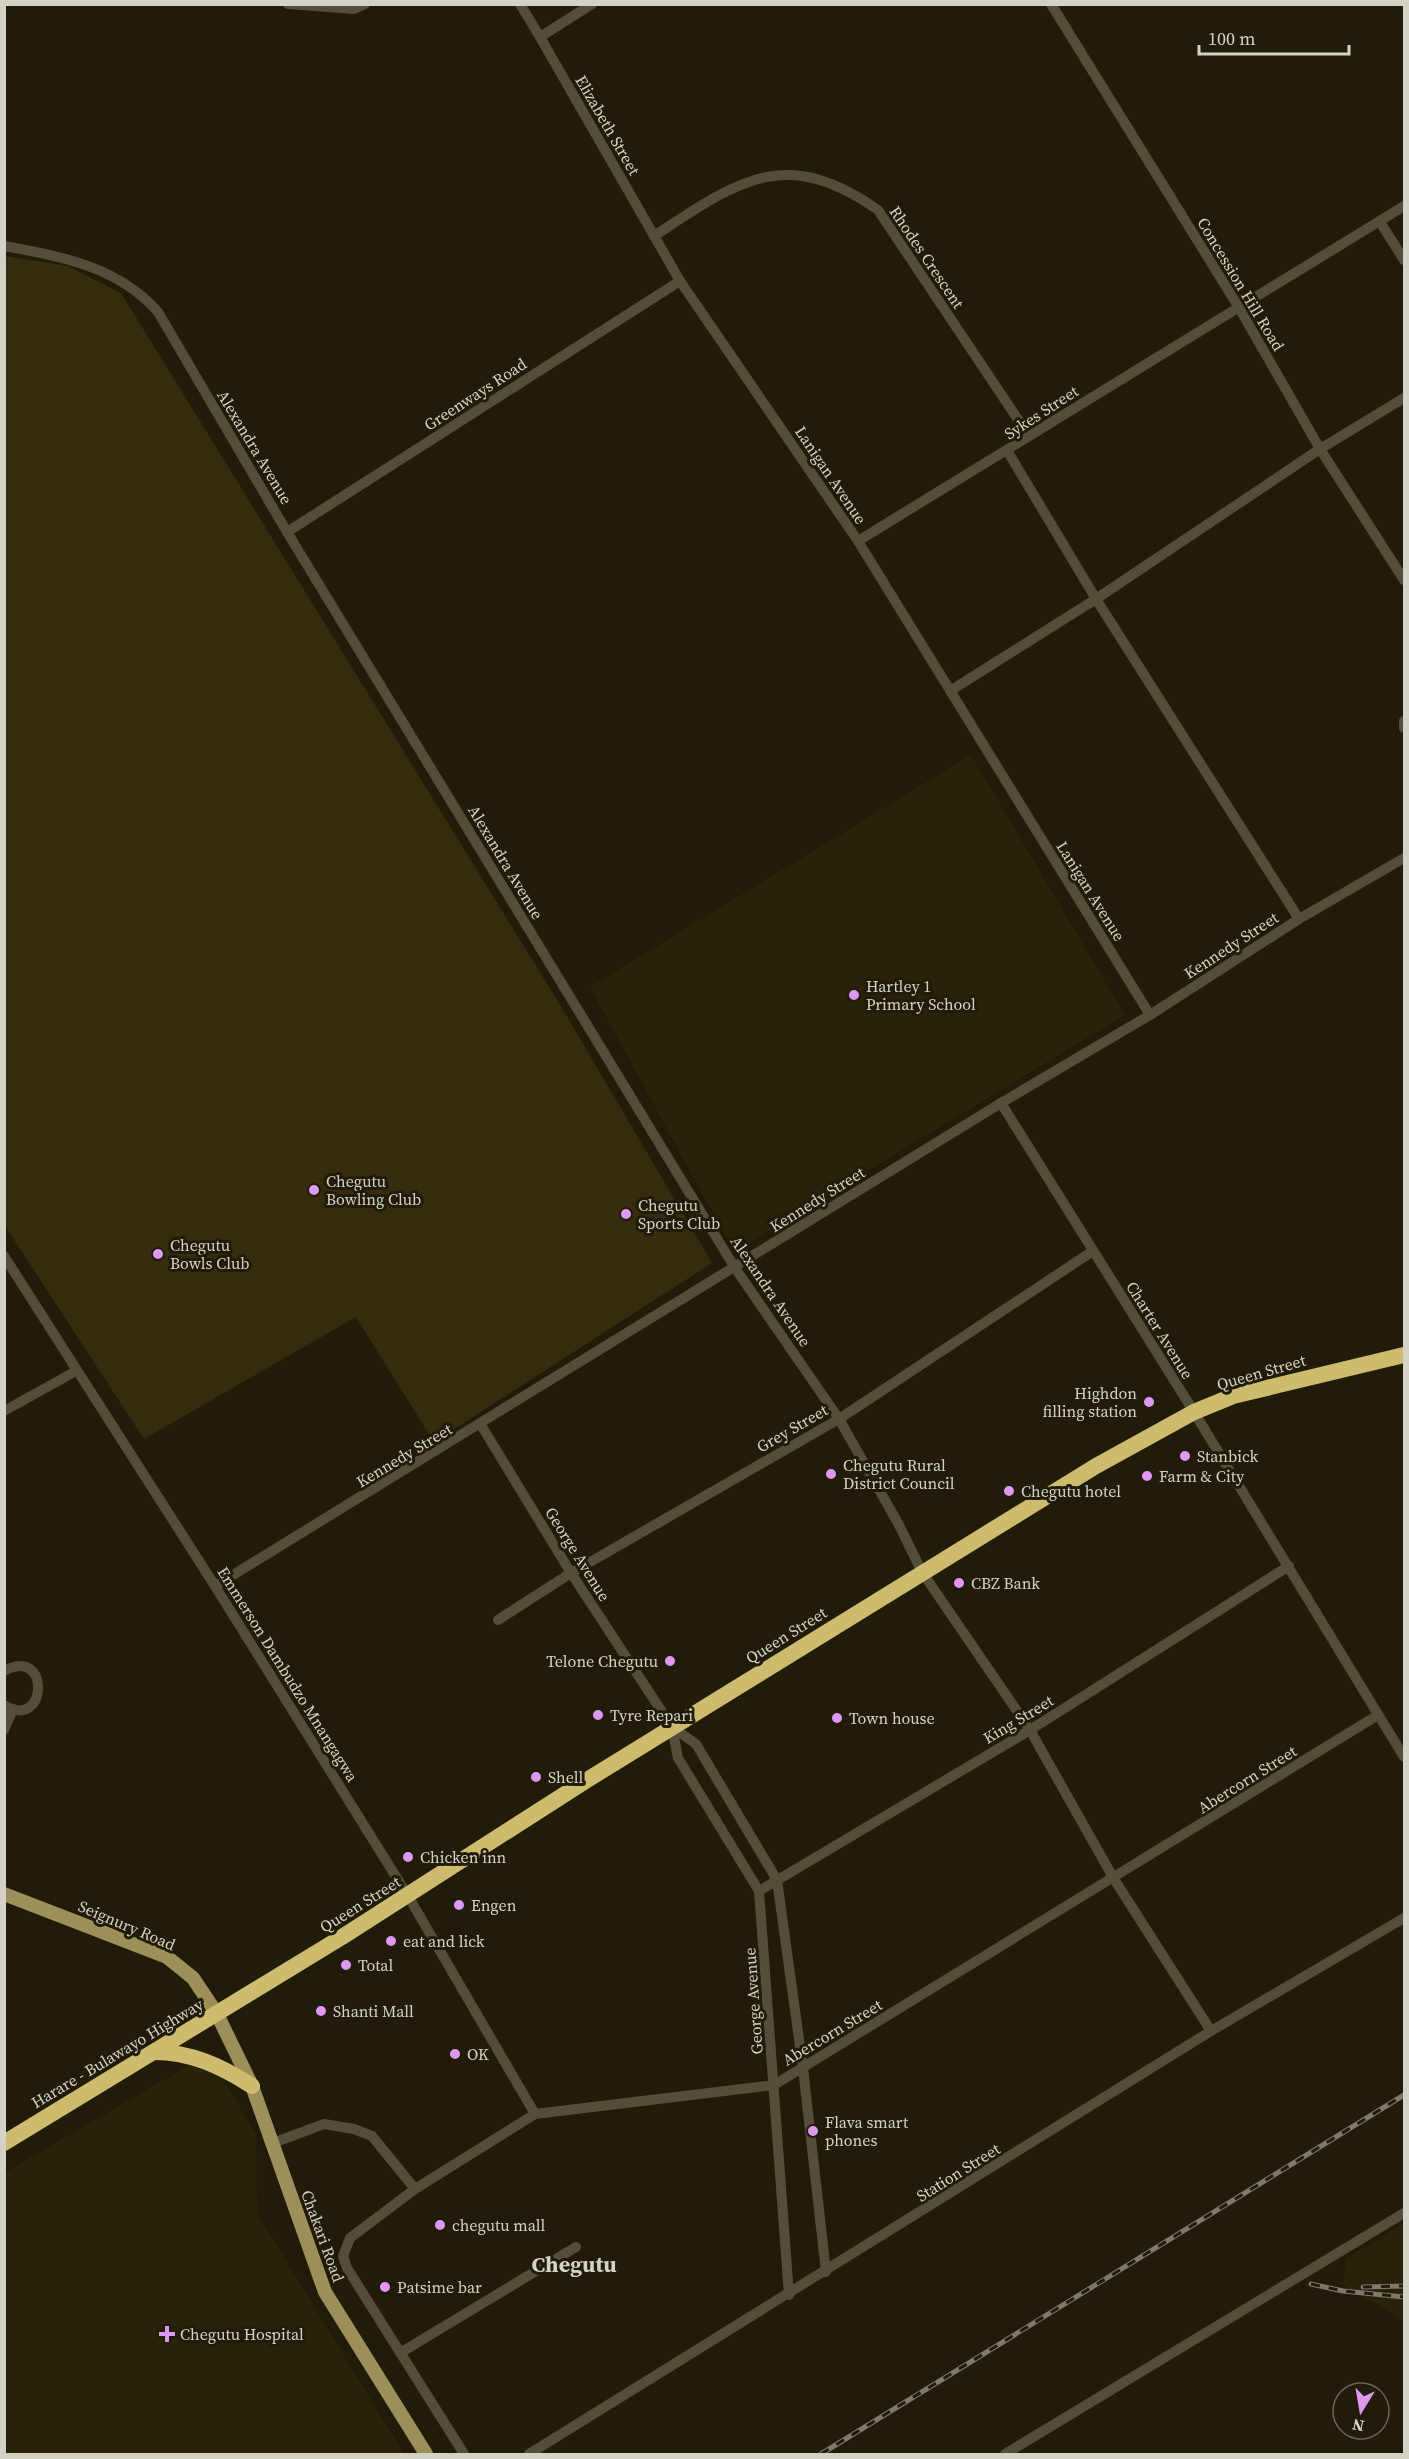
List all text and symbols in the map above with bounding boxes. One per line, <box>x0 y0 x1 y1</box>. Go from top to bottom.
scale bar <box>1199 18 1349 56</box>
text: 100 m <box>1208 26 1255 51</box>
street label: Elizabeth Street <box>570 71 646 180</box>
street label: Rhodes Crescent <box>885 201 970 313</box>
street label: Concession Hill Road <box>1192 213 1290 355</box>
street label: Greenways Road <box>420 353 530 435</box>
street label: Sykes Street <box>1000 379 1083 444</box>
street label: Alexandra Avenue <box>212 386 298 508</box>
street label: Lanigan Avenue <box>790 422 872 528</box>
street label: Alexandra Avenue <box>463 801 549 923</box>
street label: Lanigan Avenue <box>1051 837 1131 945</box>
street label: Kennedy Street <box>1180 906 1283 984</box>
place label: Hartley 1 Primary School <box>866 975 976 1015</box>
marker: Hartley 1 Primary School <box>847 988 861 1002</box>
street label: Kennedy Street <box>765 1161 869 1237</box>
place label: Chegutu Bowling Club <box>326 1170 421 1210</box>
marker: Chegutu Bowling Club <box>307 1183 321 1197</box>
place label: Chegutu Sports Club <box>638 1194 720 1234</box>
marker: Chegutu Sports Club <box>619 1207 633 1221</box>
street label: Alexandra Avenue <box>726 1231 816 1351</box>
place label: Chegutu Bowls Club <box>170 1234 249 1274</box>
marker: Chegutu Bowls Club <box>151 1247 165 1261</box>
street label: Charter Avenue <box>1121 1277 1199 1383</box>
street label: Queen Street <box>1214 1349 1309 1395</box>
place label: Highdon filling station <box>1043 1382 1137 1422</box>
marker: Highdon filling station <box>1142 1395 1156 1409</box>
street label: Grey Street <box>752 1398 832 1457</box>
street label: Kennedy Street <box>352 1417 457 1492</box>
place label: Stanbick <box>1197 1445 1259 1467</box>
marker: Stanbick <box>1178 1449 1192 1463</box>
place label: Chegutu Rural District Council <box>843 1454 955 1494</box>
place label: Farm & City <box>1159 1465 1245 1487</box>
marker: Chegutu Rural District Council <box>824 1467 838 1481</box>
marker: Farm & City <box>1140 1469 1154 1483</box>
place label: Chegutu hotel <box>1021 1480 1121 1502</box>
marker: Chegutu hotel <box>1002 1484 1016 1498</box>
street label: George Avenue <box>540 1503 616 1605</box>
street label: Emmerson Dambudzo Mnangagwa <box>213 1562 364 1786</box>
place label: CBZ Bank <box>971 1572 1040 1594</box>
marker: CBZ Bank <box>952 1576 966 1590</box>
street label: Queen Street <box>741 1601 831 1669</box>
place label: Telone Chegutu <box>546 1650 658 1672</box>
marker: Telone Chegutu <box>663 1654 677 1668</box>
street label: King Street <box>979 1689 1058 1749</box>
place label: Tyre Repari <box>610 1704 693 1726</box>
place label: Town house <box>849 1707 935 1729</box>
marker: Tyre Repari <box>591 1708 605 1722</box>
marker: Town house <box>830 1711 844 1725</box>
street label: Abercorn Street <box>1193 1739 1301 1818</box>
place label: Shell <box>548 1766 583 1788</box>
marker: Shell <box>529 1770 543 1784</box>
place label: Chicken inn <box>420 1846 507 1868</box>
marker: Chicken inn <box>401 1850 415 1864</box>
street label: Queen Street <box>315 1870 405 1938</box>
place label: Engen <box>471 1894 517 1916</box>
street label: Seignury Road <box>75 1895 179 1955</box>
marker: Engen <box>452 1898 466 1912</box>
place label: eat and lick <box>403 1930 485 1952</box>
marker: eat and lick <box>384 1934 398 1948</box>
street label: George Avenue <box>738 1947 768 2055</box>
place label: Total <box>358 1954 394 1976</box>
marker: Total <box>339 1958 353 1972</box>
street label: Harare - Bulawayo Highway <box>27 1992 208 2113</box>
street label: Abercorn Street <box>778 1993 887 2070</box>
place label: Shanti Mall <box>333 2000 414 2022</box>
marker: Shanti Mall <box>314 2004 328 2018</box>
place label: OK <box>467 2043 489 2065</box>
marker: OK <box>448 2047 462 2061</box>
place label: Flava smart phones <box>825 2111 909 2151</box>
marker: Flava smart phones <box>806 2124 820 2138</box>
street label: Station Street <box>912 2137 1005 2206</box>
street label: Chakari Road <box>296 2187 350 2285</box>
place label: chegutu mall <box>452 2214 546 2236</box>
marker: chegutu mall <box>433 2218 447 2232</box>
district label: Chegutu <box>531 2249 617 2279</box>
place label: Patsime bar <box>397 2276 482 2298</box>
marker: Patsime bar <box>378 2280 392 2294</box>
place label: Chegutu Hospital <box>180 2323 304 2345</box>
marker: Chegutu Hospital <box>158 2325 176 2343</box>
north arrow <box>1331 2381 1391 2441</box>
text: N <box>1350 2414 1366 2438</box>

